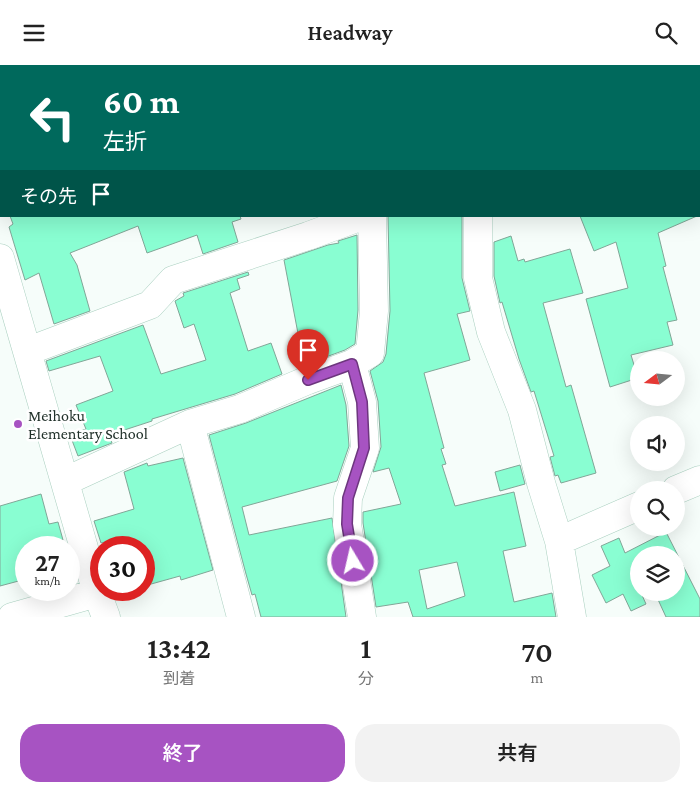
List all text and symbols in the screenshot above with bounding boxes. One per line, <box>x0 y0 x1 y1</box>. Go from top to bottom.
icon: menu <box>20 19 48 47</box>
icon: search <box>652 19 680 47</box>
text: Headway <box>308 20 392 45</box>
text: 60 m <box>103 82 180 121</box>
icon: left <box>20 85 85 150</box>
text: 左折 <box>103 129 147 154</box>
icon: arrive <box>87 180 115 208</box>
text: その先 <box>20 186 77 207</box>
pin <box>287 329 329 380</box>
icon: arrive <box>294 336 322 364</box>
north arrow <box>630 351 685 406</box>
map controls <box>630 351 685 601</box>
place label: Meihoku Elementary School <box>28 407 148 443</box>
button: sound <box>630 416 685 471</box>
marker: Meihoku Elementary School <box>12 418 24 430</box>
button: search <box>630 481 685 536</box>
position arrow <box>326 534 378 586</box>
speed limit sign: 30 <box>90 536 155 601</box>
button: layers <box>630 546 685 601</box>
text: 27 <box>35 549 60 576</box>
text: km/h <box>35 574 60 588</box>
text: 13:42 <box>147 631 211 664</box>
text: 1 <box>361 631 371 664</box>
text: 70 <box>521 635 553 668</box>
text: m <box>531 669 543 686</box>
text: 到着 <box>163 670 195 687</box>
text: 分 <box>358 670 374 687</box>
button: 終了 <box>20 724 345 782</box>
button: 共有 <box>355 724 680 782</box>

